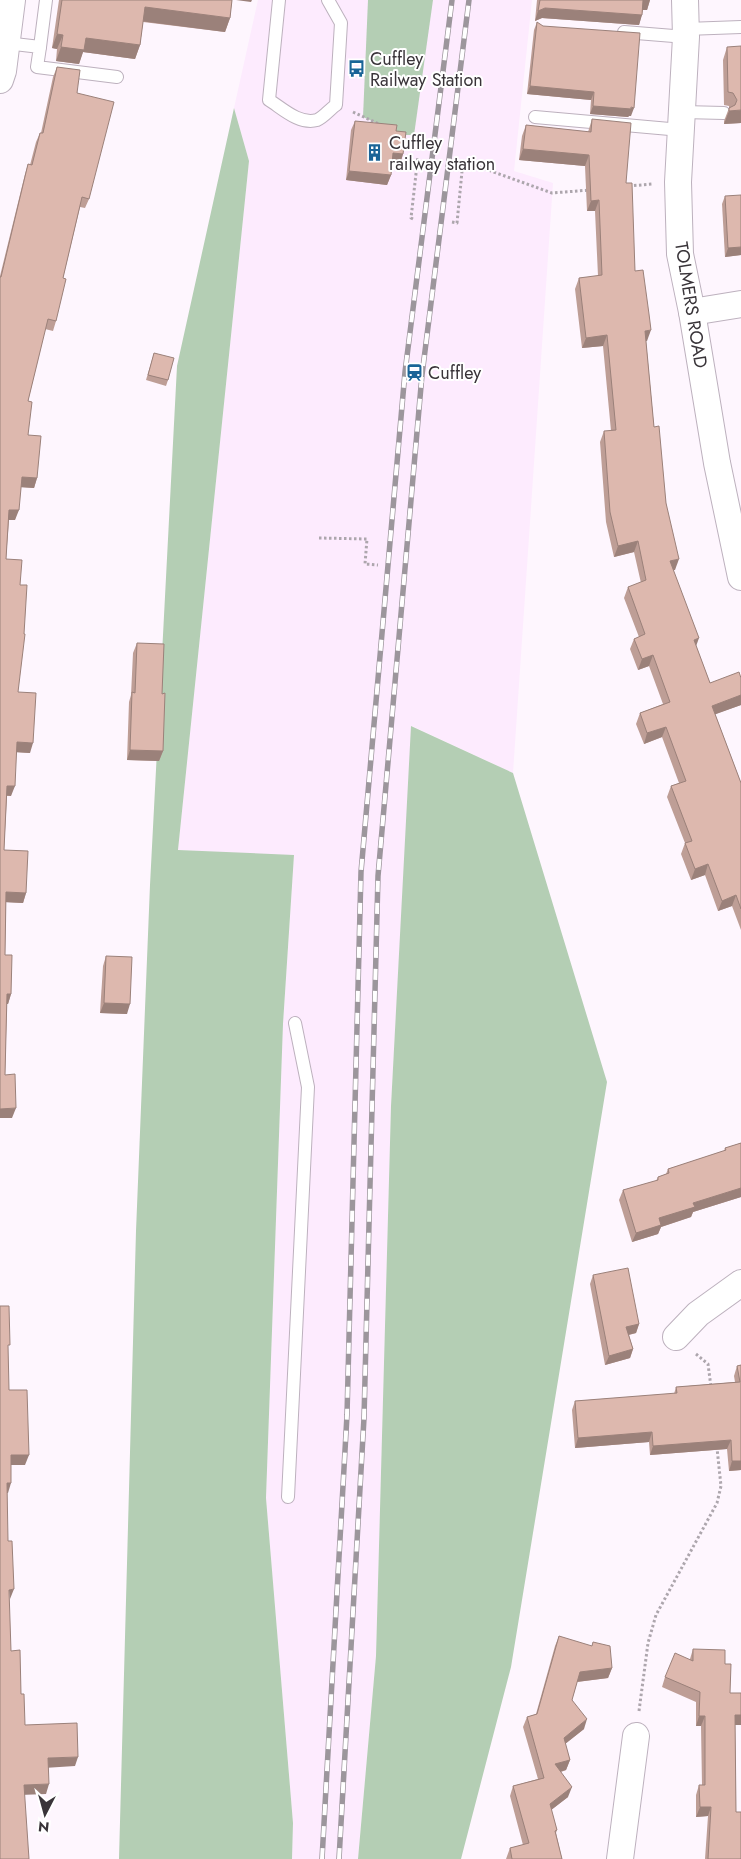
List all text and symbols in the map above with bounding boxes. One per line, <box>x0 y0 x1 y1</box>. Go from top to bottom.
place label: Cuffley Railway Station <box>370 46 483 93</box>
bus stop icon: Cuffley Railway Station <box>346 59 366 79</box>
place label: Cuffley railway station <box>389 130 495 177</box>
building icon: Cuffley railway station <box>365 143 385 163</box>
street label: TOLMERS ROAD <box>668 240 714 370</box>
place label: Cuffley <box>428 360 481 386</box>
station icon: Cuffley <box>404 363 424 383</box>
north arrow <box>20 1789 70 1839</box>
text: N <box>37 1816 50 1837</box>

